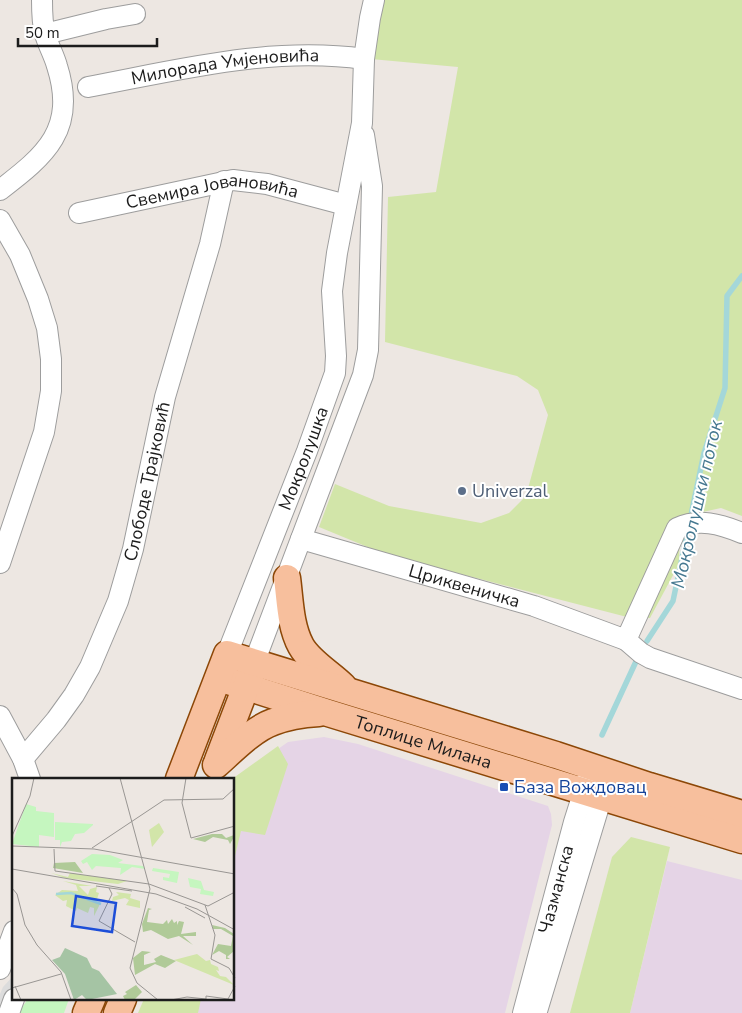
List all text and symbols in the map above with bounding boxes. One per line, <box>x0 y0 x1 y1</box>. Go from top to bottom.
scale bar <box>18 15 156 47</box>
text: 50 m <box>25 23 60 43</box>
street label: Милорада Умјеновића <box>129 43 319 90</box>
street label: Свемира Јовановића <box>123 168 301 215</box>
street label: Слободе Трајковић <box>118 399 176 564</box>
street label: Мокролушка <box>273 403 334 514</box>
water label: Мокролушки поток <box>665 417 729 591</box>
place label: Univerzal <box>472 479 548 503</box>
marker: Univerzal <box>456 485 468 497</box>
street label: Цриквеничка <box>406 559 523 613</box>
street label: Топлице Милана <box>352 710 495 775</box>
place label: База Вождовац <box>514 775 647 799</box>
inset map <box>12 778 235 1000</box>
marker: База Вождовац <box>498 781 510 793</box>
street label: Чазманска <box>533 842 579 936</box>

